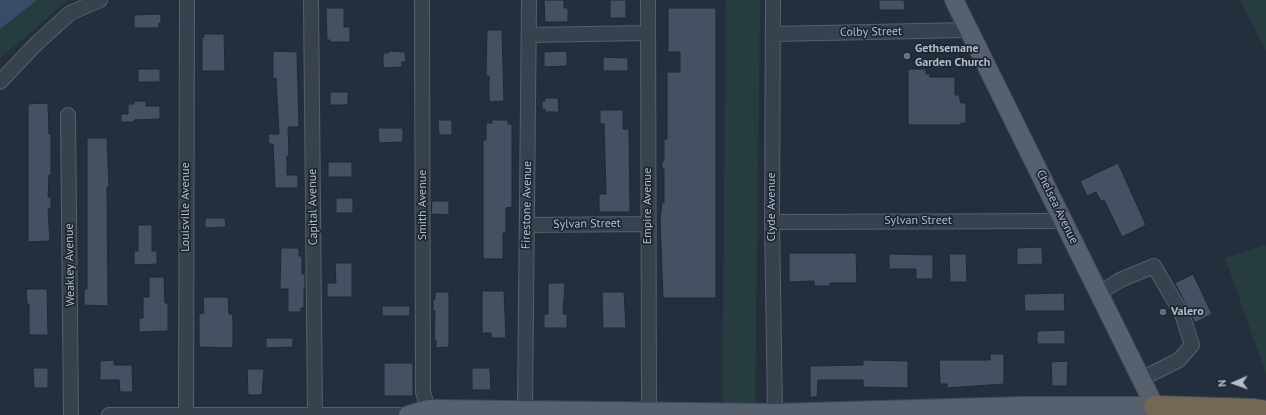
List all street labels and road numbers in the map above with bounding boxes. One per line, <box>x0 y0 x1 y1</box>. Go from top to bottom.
street label: Colby Street <box>840 24 902 40</box>
street label: Firestone Avenue <box>519 161 535 249</box>
street label: Louisville Avenue <box>179 162 193 252</box>
street label: Empire Avenue <box>641 168 655 244</box>
street label: Chelsea Avenue <box>1033 168 1081 246</box>
street label: Capital Avenue <box>305 169 321 245</box>
street label: Smith Avenue <box>416 170 430 240</box>
street label: Clyde Avenue <box>765 172 779 242</box>
street label: Sylvan Street <box>884 214 952 228</box>
street label: Sylvan Street <box>553 216 621 232</box>
street label: Weakley Avenue <box>62 223 78 307</box>

